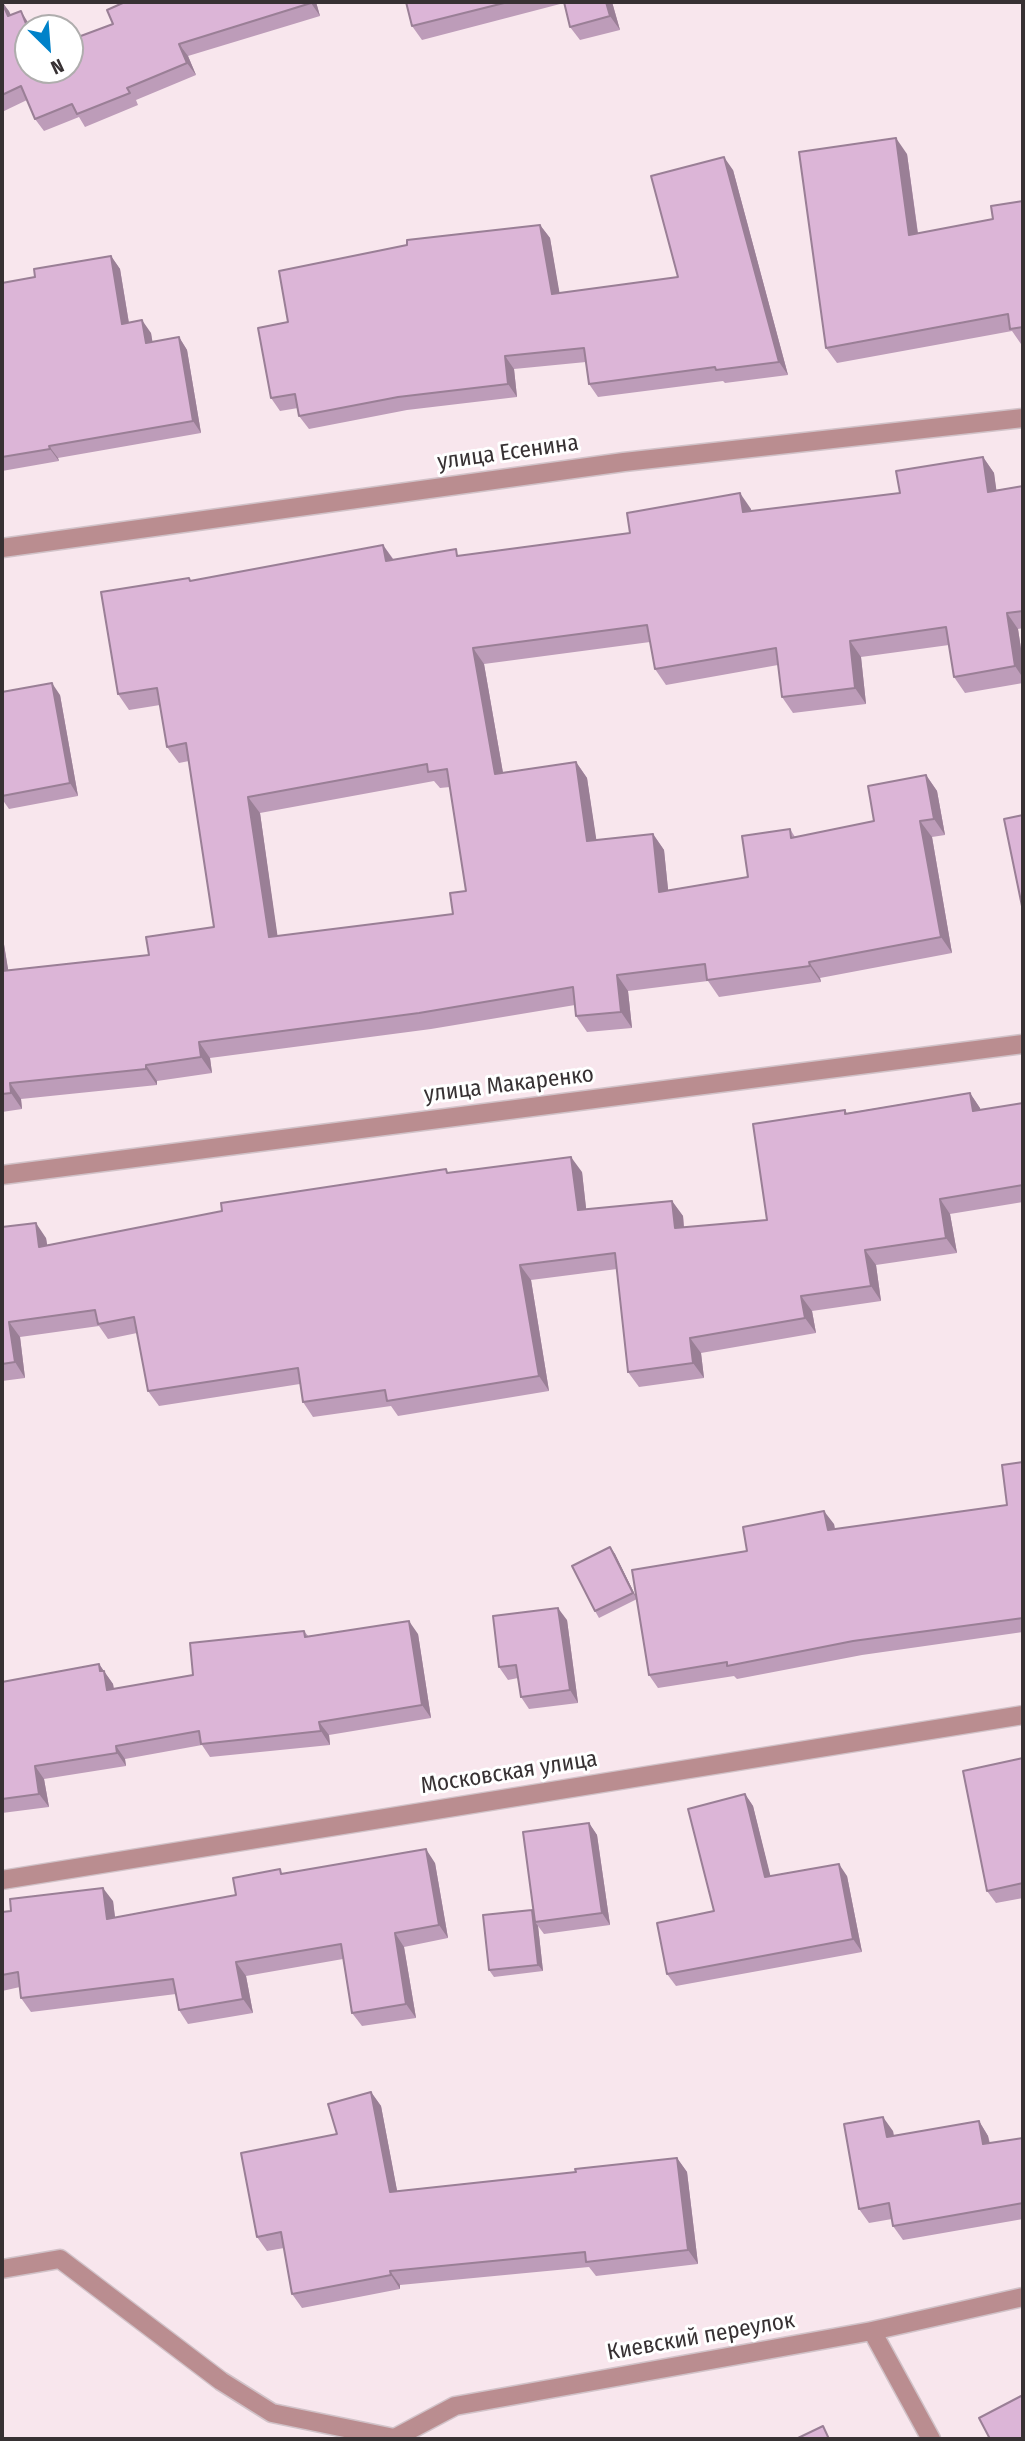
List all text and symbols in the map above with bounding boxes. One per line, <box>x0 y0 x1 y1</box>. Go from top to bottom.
north arrow <box>14 14 84 84</box>
text: N <box>47 54 67 79</box>
street label: улица Есенина <box>436 429 580 477</box>
street label: улица Макаренко <box>423 1061 595 1109</box>
street label: Московская улица <box>419 1745 599 1801</box>
street label: Киевский переулок <box>605 2307 797 2367</box>

